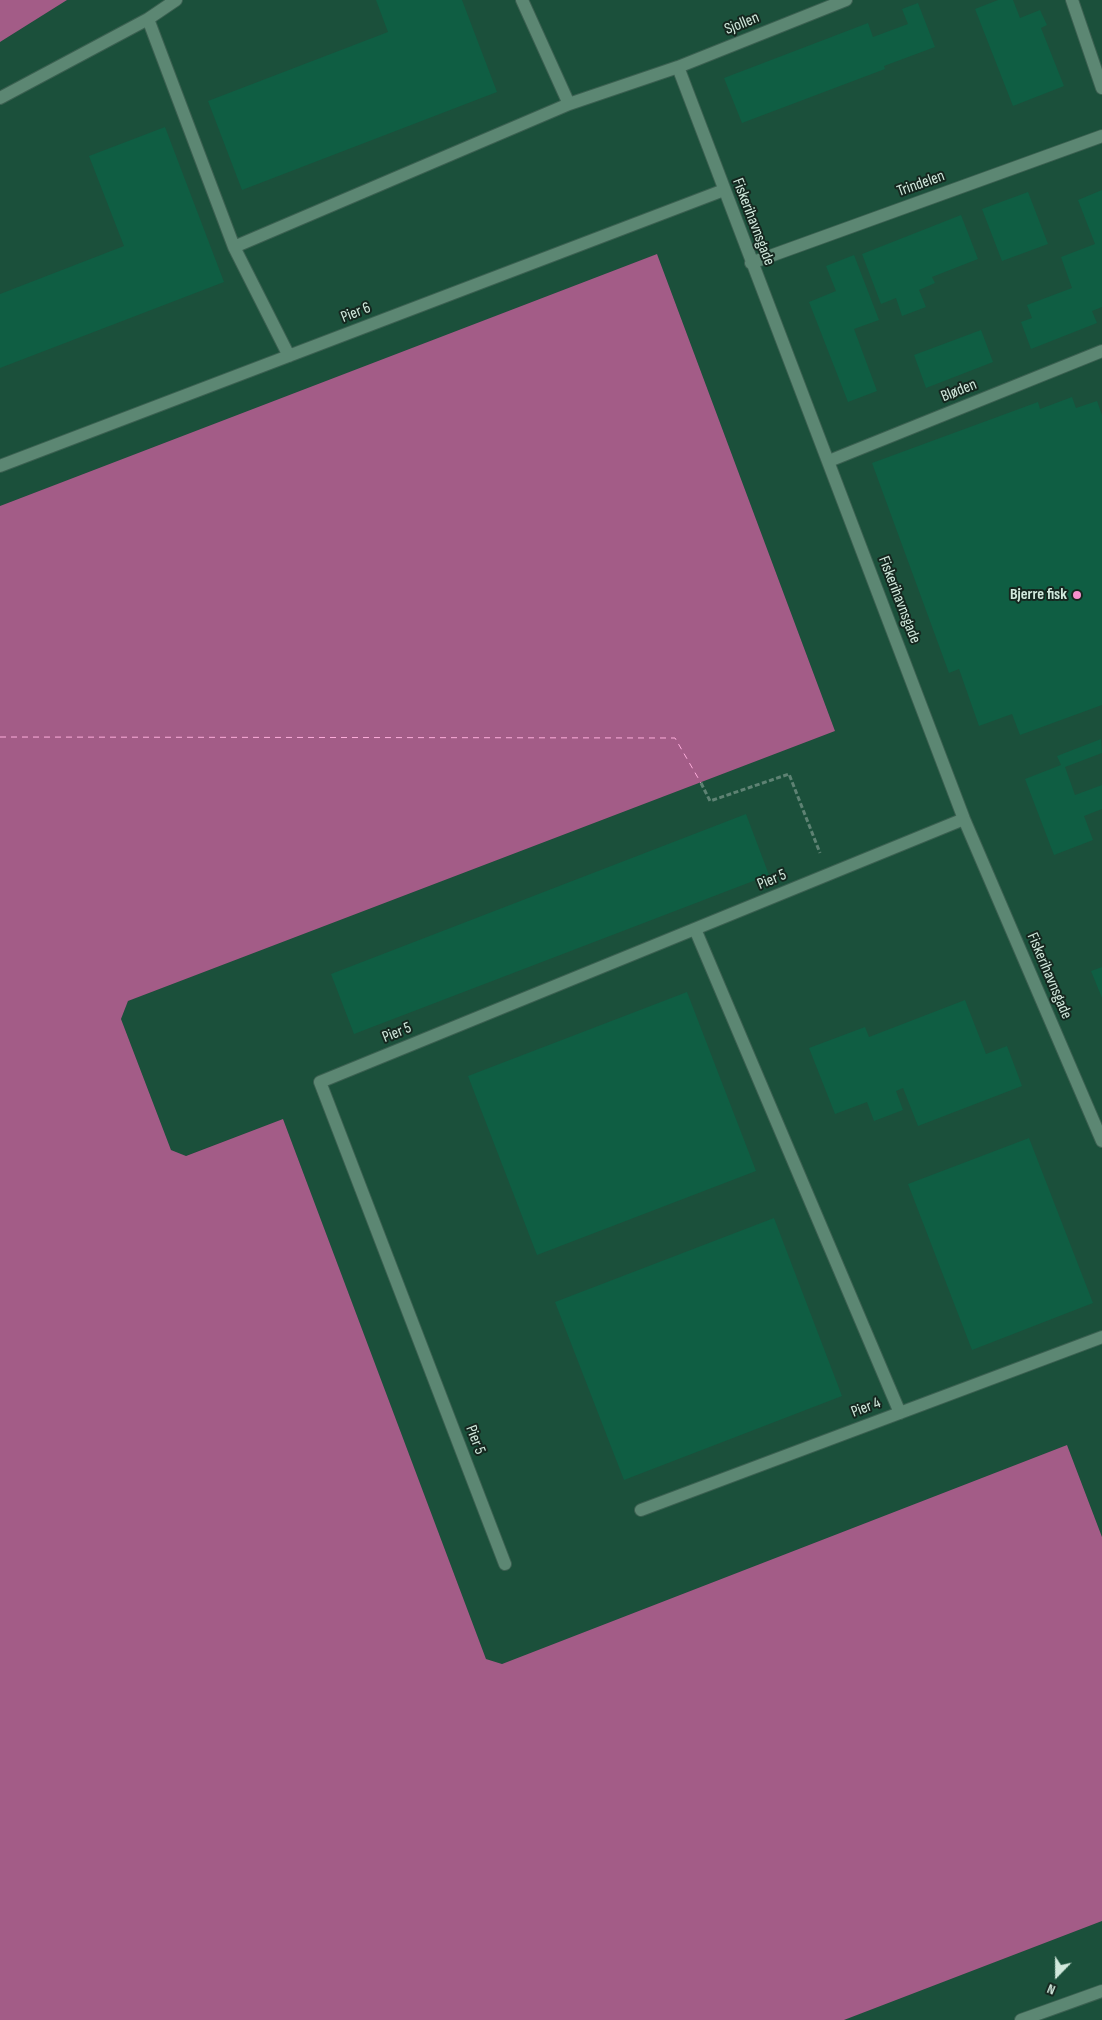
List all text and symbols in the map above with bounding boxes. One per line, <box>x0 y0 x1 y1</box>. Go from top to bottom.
street label: Sjollen <box>722 8 762 40</box>
street label: Trindelen <box>895 167 947 201</box>
street label: Fiskerihavnsgade <box>728 176 778 268</box>
street label: Pier 6 <box>338 299 374 327</box>
street label: Bløden <box>938 375 980 407</box>
street label: Fiskerihavnsgade <box>874 554 924 646</box>
place label: Bjerre fisk <box>1010 585 1067 605</box>
marker: Bjerre fisk <box>1071 589 1083 601</box>
street label: Pier 5 <box>755 866 789 894</box>
street label: Fiskerihavnsgade <box>1022 930 1076 1022</box>
street label: Pier 5 <box>380 1019 414 1047</box>
street label: Pier 4 <box>849 1394 883 1422</box>
street label: Pier 5 <box>461 1423 489 1457</box>
north arrow <box>1032 1950 1082 2000</box>
text: N <box>1045 1980 1058 1999</box>

